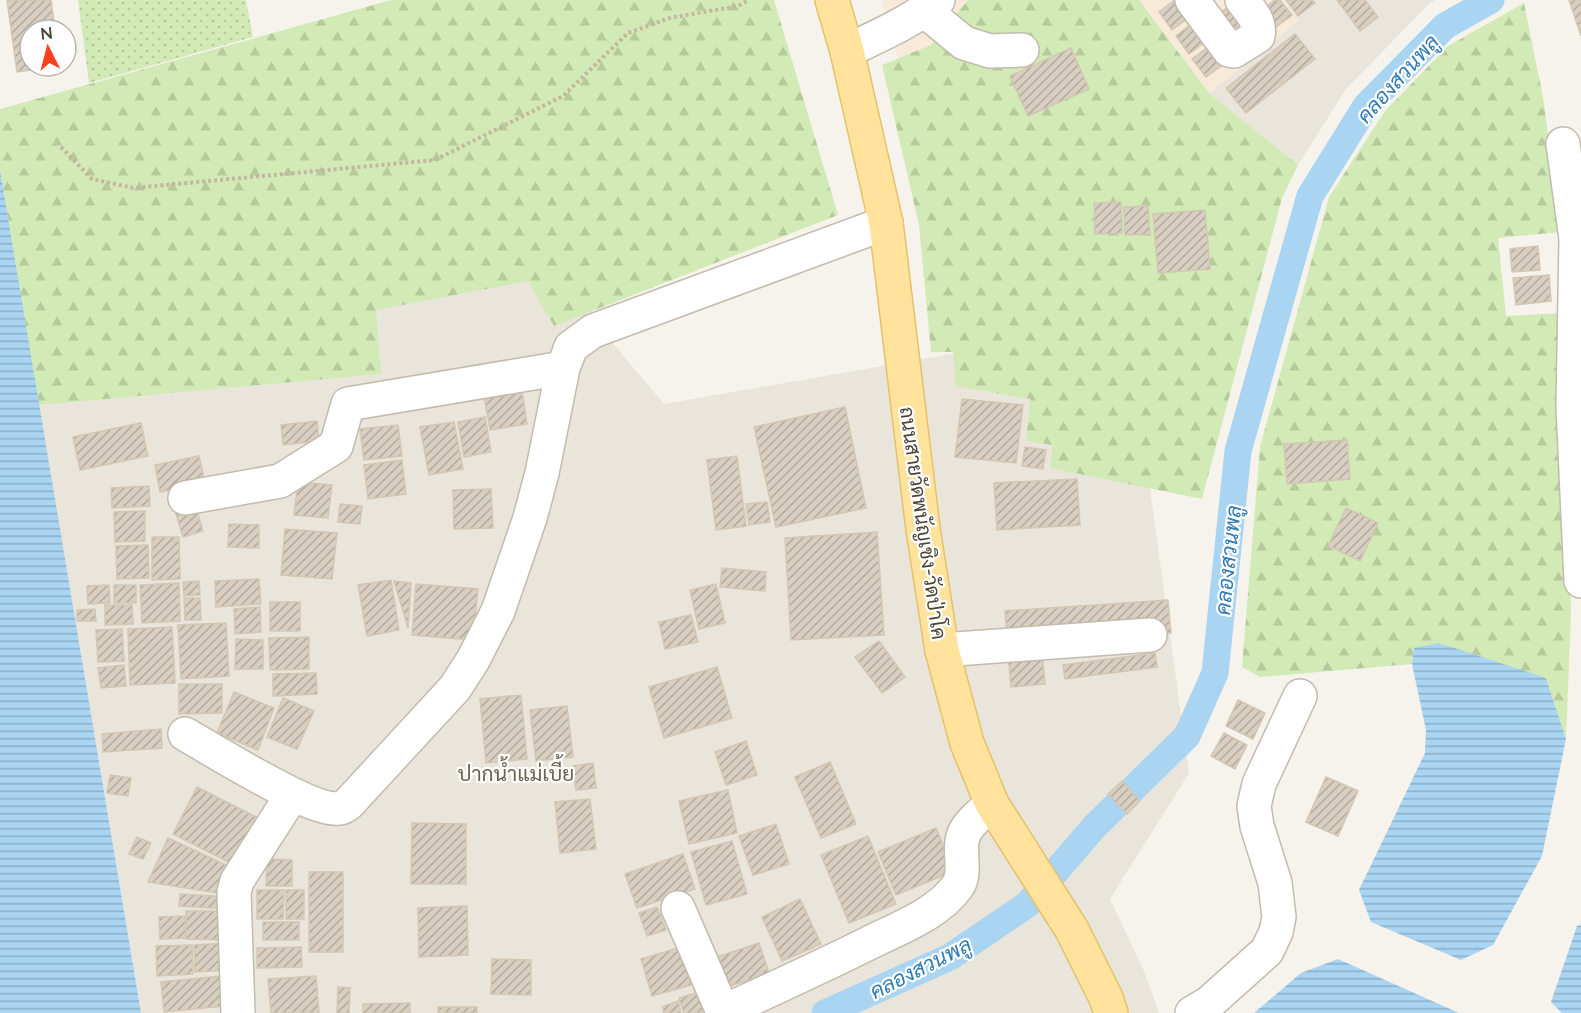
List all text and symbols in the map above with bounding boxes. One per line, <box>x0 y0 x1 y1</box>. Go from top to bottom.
north arrow <box>18 18 78 78</box>
text: N <box>39 22 54 43</box>
water label: คลองสวนพลู <box>1351 29 1446 130</box>
street label: ถนนสายวัดพนัญเชิง-วัดป่าโค <box>895 405 952 641</box>
water label: คลองสวนพลู <box>1209 504 1249 617</box>
district label: ปากน้ำแม่เบี้ย <box>458 754 574 785</box>
water label: คลองสวนพลู <box>865 931 977 1007</box>

